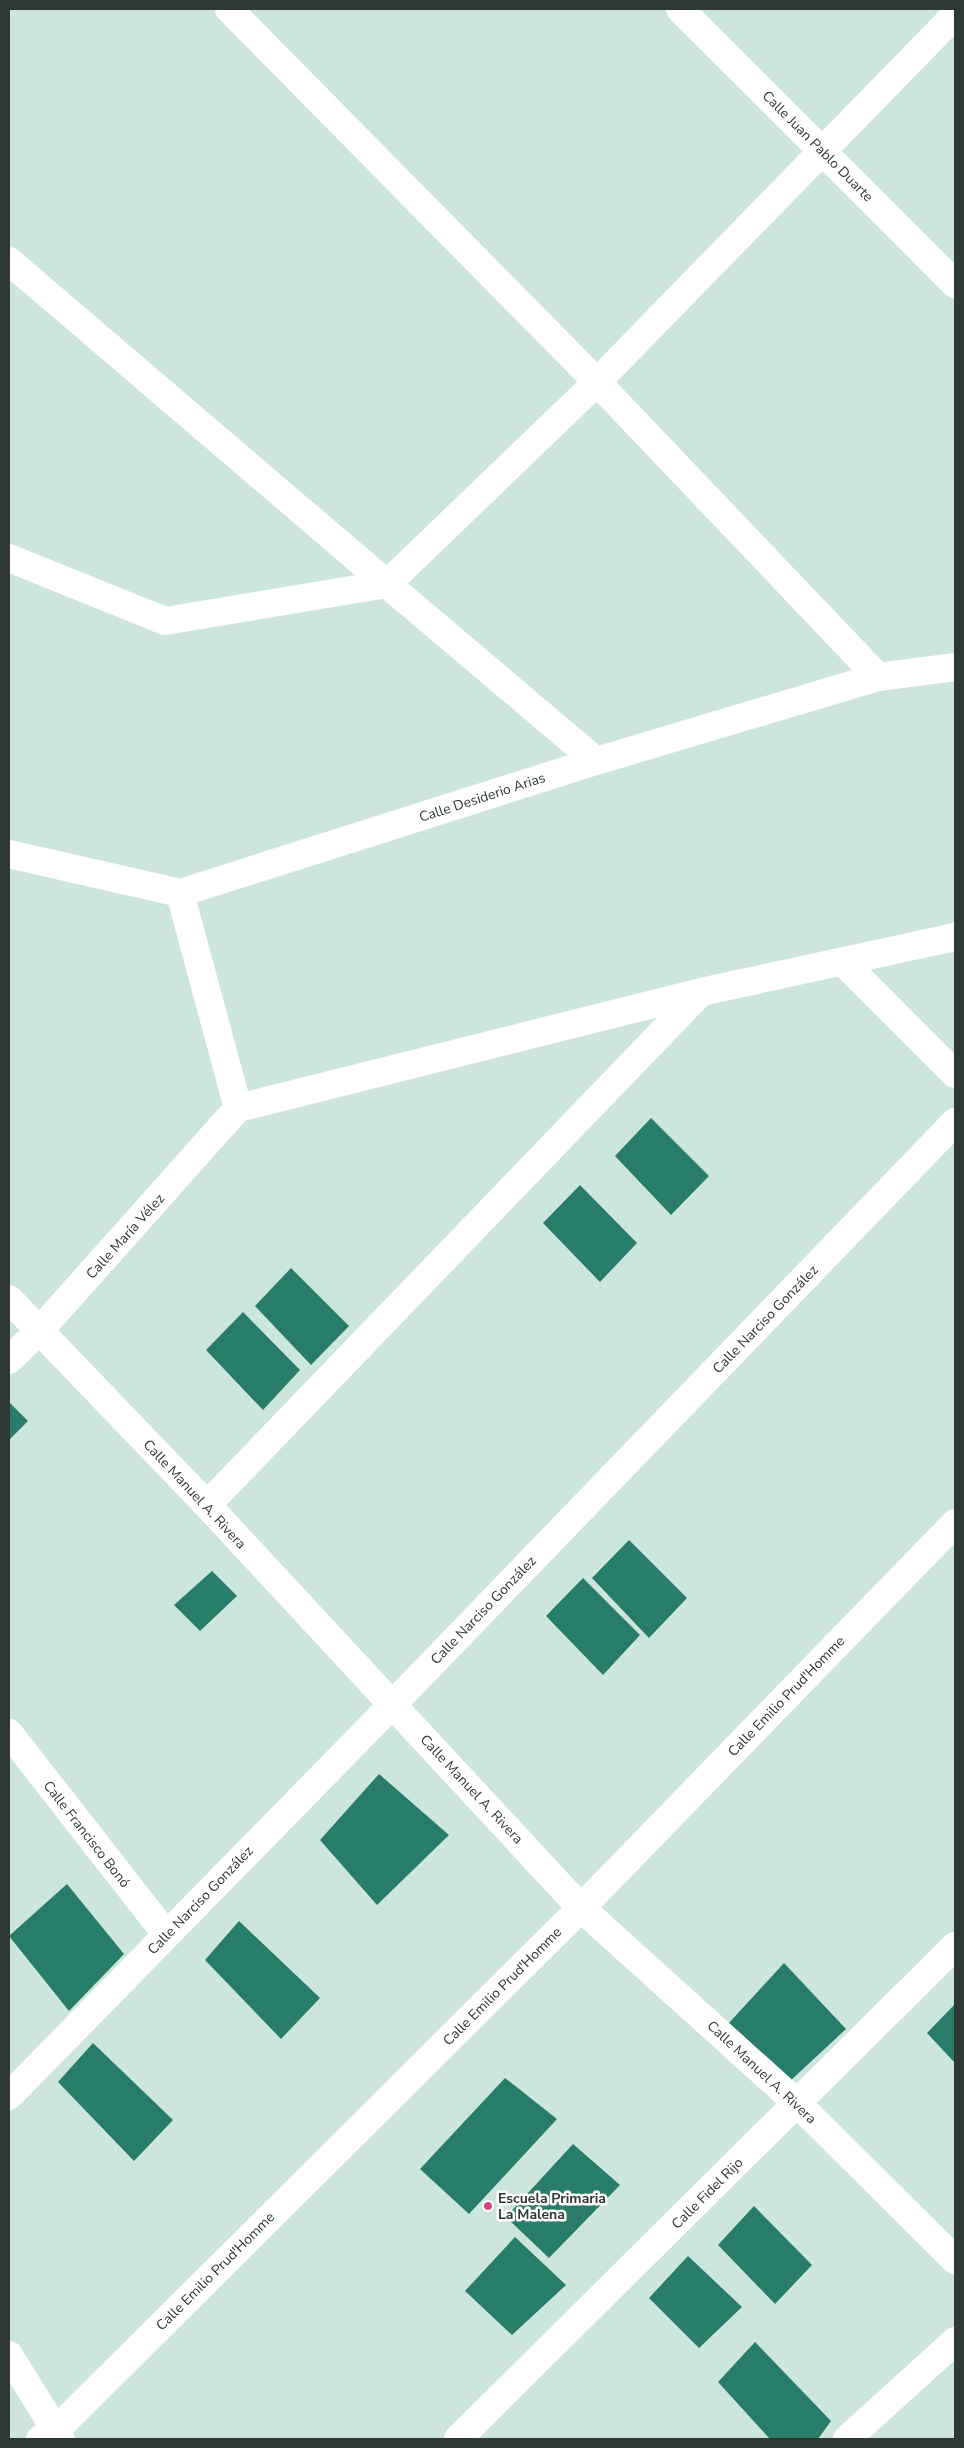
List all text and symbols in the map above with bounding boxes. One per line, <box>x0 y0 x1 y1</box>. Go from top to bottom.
street label: Calle Juan Pablo Duarte <box>758 87 877 206</box>
street label: Calle Desiderio Arias <box>417 768 548 827</box>
street label: Calle María Vélez <box>82 1189 169 1283</box>
street label: Calle Narciso González <box>708 1261 823 1378</box>
street label: Calle Manuel A. Rivera <box>139 1436 250 1553</box>
street label: Calle Narciso González <box>426 1552 541 1669</box>
street label: Calle Emilio Prud'Homme <box>724 1632 849 1761</box>
street label: Calle Manuel A. Rivera <box>416 1731 527 1848</box>
street label: Calle Francisco Bonó <box>39 1777 135 1892</box>
street label: Calle Narciso González <box>143 1842 258 1959</box>
street label: Calle Emilio Prud'Homme <box>439 1923 566 2050</box>
street label: Calle Manuel A. Rivera <box>703 2017 820 2128</box>
street label: Calle Fidel Rijo <box>667 2153 747 2233</box>
place label: Escuela Primaria La Malena <box>498 2189 606 2224</box>
marker: Escuela Primaria La Malena <box>482 2200 494 2212</box>
street label: Calle Emilio Prud'Homme <box>152 2208 279 2335</box>

